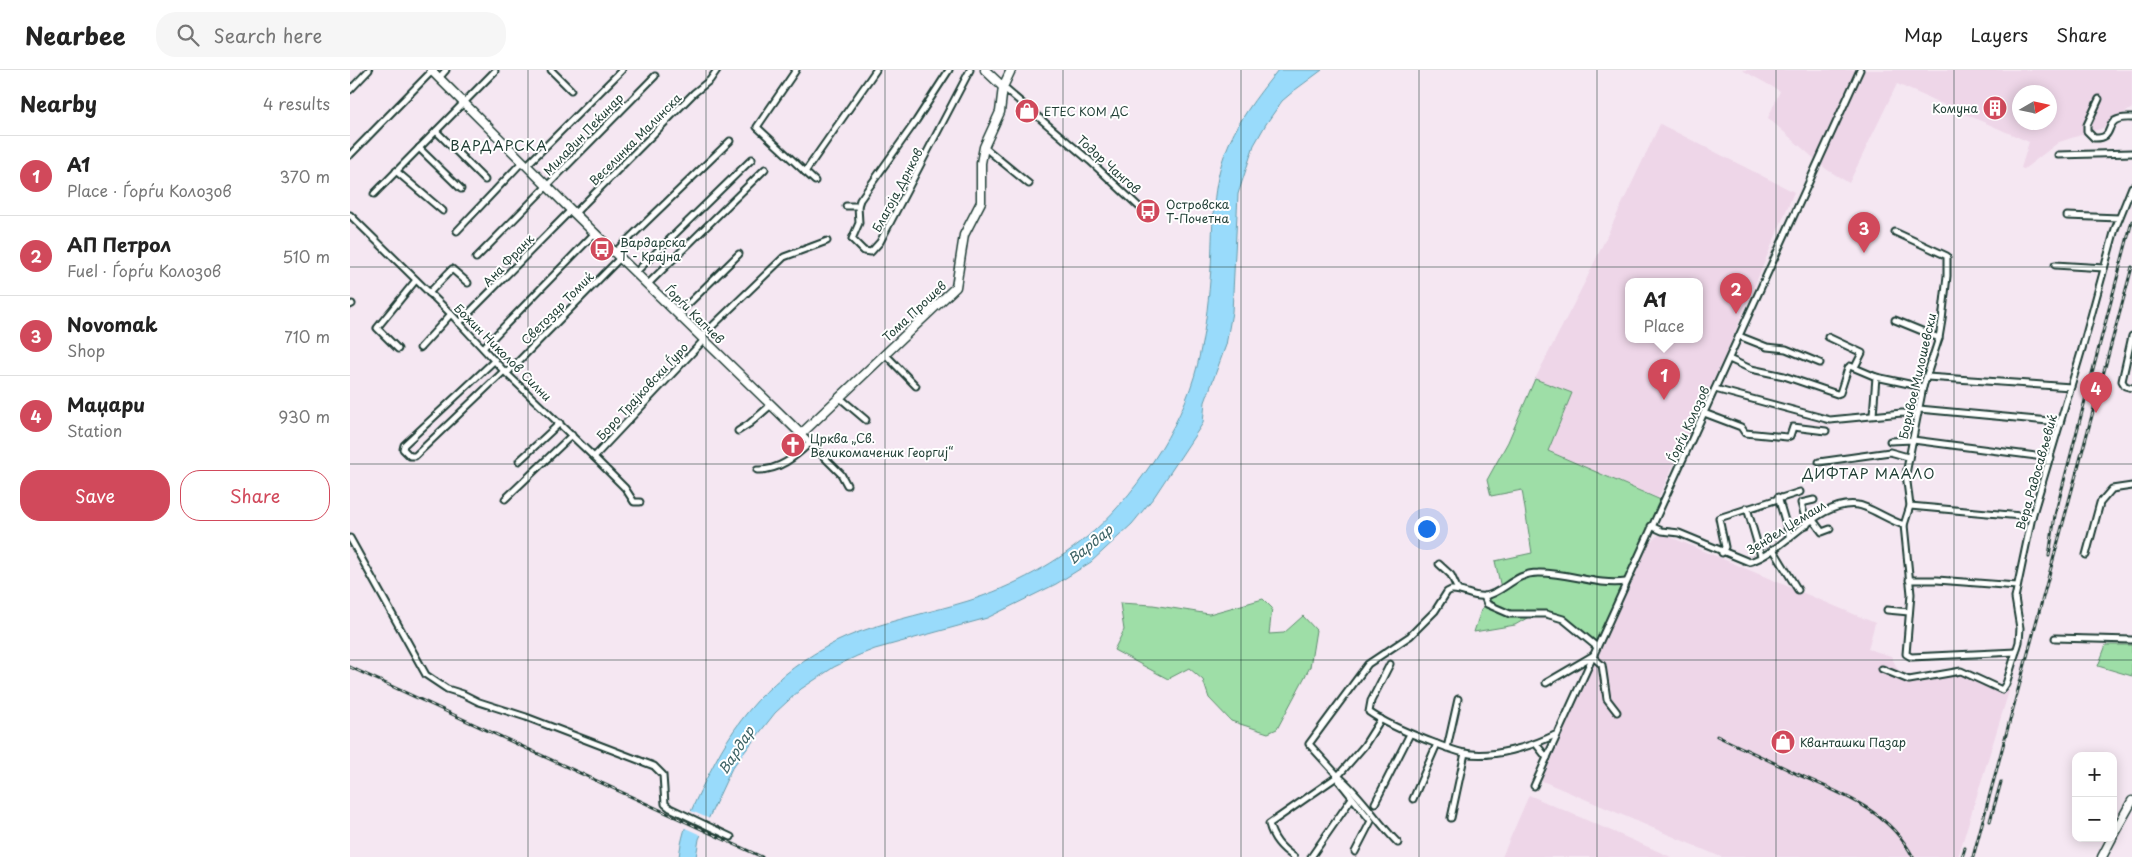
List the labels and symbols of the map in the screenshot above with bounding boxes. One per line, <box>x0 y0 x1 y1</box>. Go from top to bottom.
north arrow <box>2012 85 2057 130</box>
street label: Миладин Пеќинар <box>539 89 627 179</box>
street label: Веселинка Малинска <box>585 89 685 189</box>
building icon: Комуна <box>1982 95 2008 121</box>
shop icon: ЕТЕС КОМ ДС <box>1014 98 1040 124</box>
place label: Комуна <box>1932 99 1979 117</box>
place label: ЕТЕС КОМ ДС <box>1044 102 1129 120</box>
street label: Тодор Чангов <box>1073 131 1145 197</box>
district label: ВАРДАРСКА <box>450 135 548 156</box>
street label: Благоја Дрнков <box>867 145 927 235</box>
place label: Островска Т-Почетна <box>1166 195 1230 227</box>
bus stop icon: Островска Т-Почетна <box>1135 198 1161 224</box>
pin: 3 <box>1848 212 1880 253</box>
street label: Ана Франк <box>478 229 538 290</box>
place label: Вардарска Т - Крајна <box>620 233 687 265</box>
bus stop icon: Вардарска Т - Крајна <box>589 236 615 262</box>
street label: Светозар Томиќ <box>517 267 598 348</box>
pin: 2 <box>1720 273 1752 314</box>
street label: Тома Прошев <box>878 277 950 345</box>
street label: Ѓорѓи Капчев <box>661 280 729 348</box>
street label: Божин Николов Силни <box>450 299 556 405</box>
street label: Боривое Милошевски <box>1894 311 1940 441</box>
street label: Боро Трајковски Ѓуро <box>592 338 692 444</box>
pin: 1 <box>1648 359 1680 400</box>
pin: 4 <box>2080 372 2112 413</box>
street label: Ѓорѓи Колозов <box>1663 383 1713 465</box>
street label: Вера Радосављевиќ <box>2011 411 2061 532</box>
place label: Црква „Св. Великомаченик Георгиј“ <box>810 429 953 461</box>
church icon: Црква „Св. Великомаченик Георгиј“ <box>780 432 806 458</box>
district label: ДИФТАР МААЛО <box>1801 463 1936 484</box>
street label: Зендел Џемаил <box>1743 495 1829 559</box>
your location <box>1414 516 1440 542</box>
water label: Вардар <box>1063 518 1118 569</box>
water label: Вардар <box>713 721 760 778</box>
shop icon: Кванташки Пазар <box>1770 729 1796 755</box>
place label: Кванташки Пазар <box>1800 733 1906 751</box>

